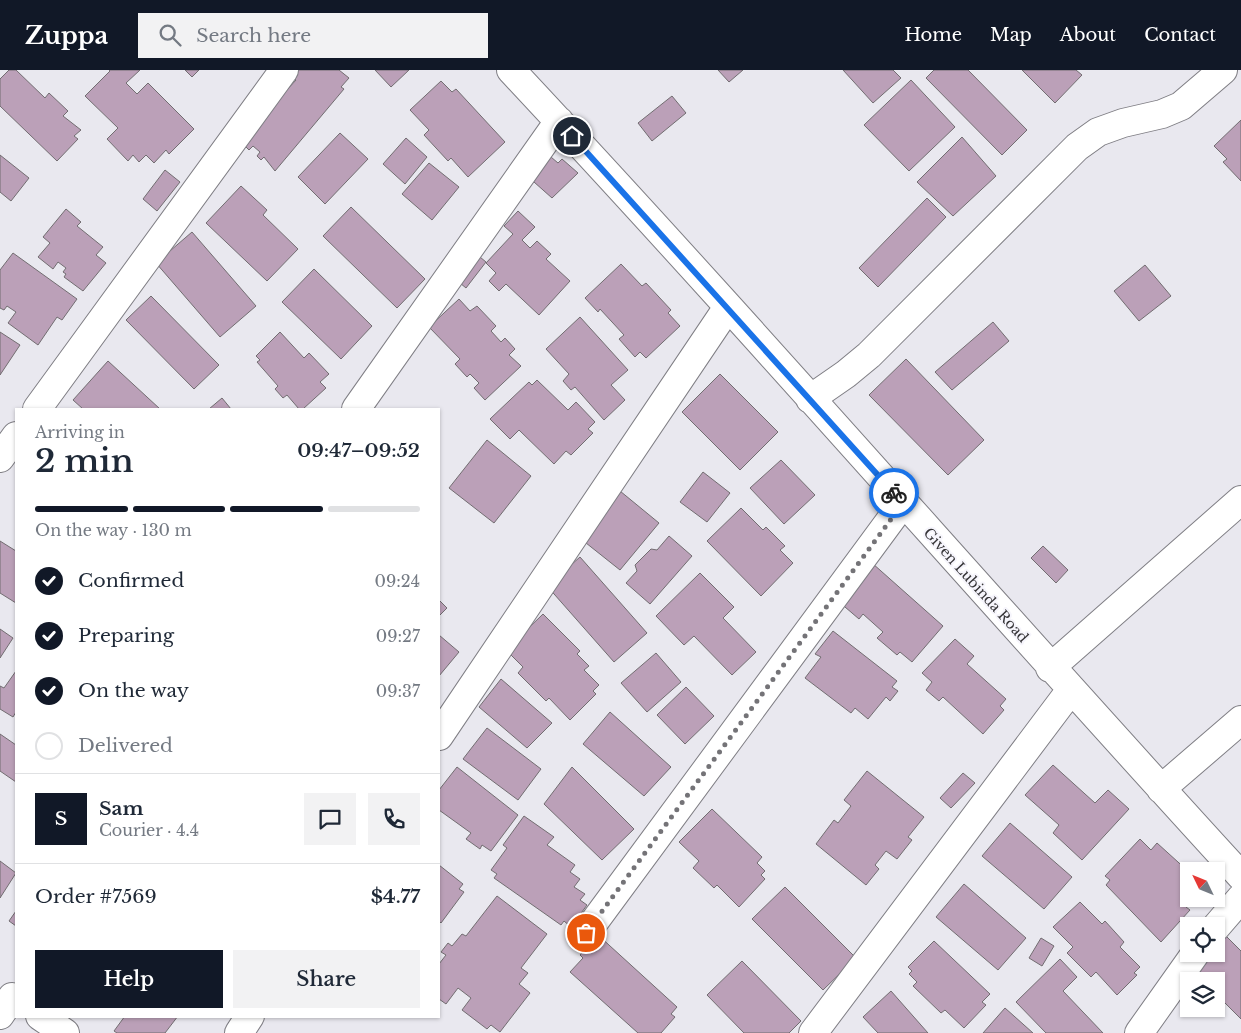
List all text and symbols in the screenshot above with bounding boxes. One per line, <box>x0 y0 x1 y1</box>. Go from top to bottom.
search box <box>138 13 488 58</box>
text: Zuppa <box>25 21 108 50</box>
icon: search <box>156 21 184 49</box>
text: Search here <box>196 24 311 47</box>
text: Home <box>904 24 962 46</box>
text: Map <box>990 24 1032 46</box>
text: About <box>1060 24 1116 46</box>
text: Contact <box>1144 24 1216 46</box>
pin <box>551 115 593 157</box>
icon: home <box>558 122 586 150</box>
text: Arriving in <box>35 422 125 442</box>
text: 09:47–09:52 <box>297 439 420 462</box>
text: 2 min <box>35 441 134 481</box>
courier <box>869 468 919 518</box>
icon: bike <box>880 479 908 507</box>
text: On the way · 130 m <box>35 520 192 540</box>
street label: Given Lubinda Road <box>920 524 1033 647</box>
icon: check <box>35 567 63 595</box>
text: Confirmed <box>78 569 184 592</box>
text: 09:24 <box>375 571 420 591</box>
icon: check <box>35 622 63 650</box>
text: Preparing <box>78 624 174 647</box>
text: 09:27 <box>376 626 420 646</box>
icon: check <box>35 677 63 705</box>
text: On the way <box>78 679 189 702</box>
text: 09:37 <box>376 681 420 701</box>
text: Delivered <box>78 734 173 757</box>
button: chat <box>304 793 356 845</box>
button: phone <box>368 793 420 845</box>
text: Sam <box>99 797 144 820</box>
text: S <box>55 807 67 830</box>
text: Courier · 4.4 <box>99 820 199 840</box>
north arrow <box>1180 862 1225 908</box>
map controls <box>1180 862 1225 1017</box>
text: Order #7569 <box>35 885 157 908</box>
text: $4.77 <box>371 885 420 908</box>
pin <box>565 912 607 954</box>
button: locate <box>1180 917 1225 962</box>
icon: bag <box>572 919 600 947</box>
button: Help <box>35 950 223 1008</box>
button: Share <box>233 950 420 1008</box>
button: layers <box>1180 972 1225 1017</box>

